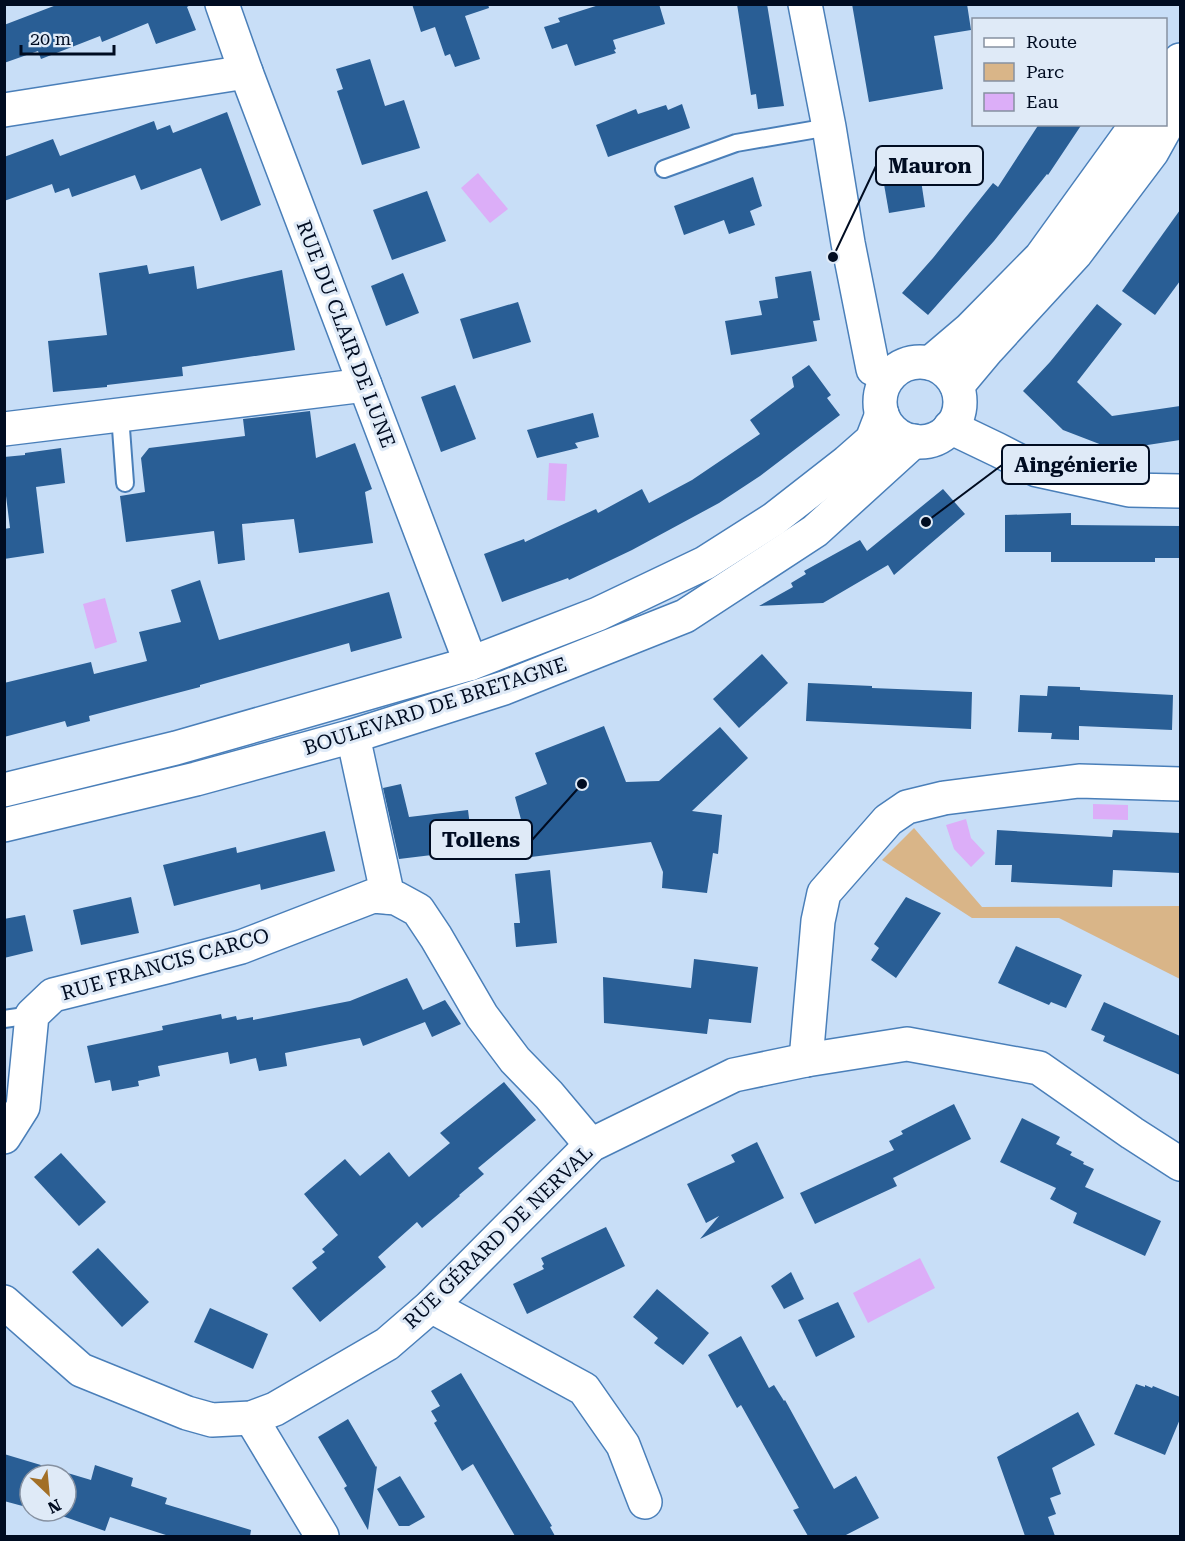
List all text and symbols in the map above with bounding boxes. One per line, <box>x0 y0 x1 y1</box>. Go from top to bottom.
scale bar <box>21 18 114 56</box>
legend <box>972 18 1167 126</box>
text: 20 m <box>30 28 71 49</box>
text: Route <box>1026 31 1077 52</box>
text: Parc <box>1026 61 1064 82</box>
text: Eau <box>1026 91 1059 112</box>
callout: Mauron <box>876 146 983 185</box>
text: Mauron <box>888 154 972 178</box>
street label: RUE DU CLAIR DE LUNE <box>291 217 401 451</box>
callout: Aingénierie <box>1002 445 1149 484</box>
text: Aingénierie <box>1014 453 1138 477</box>
street label: BOULEVARD DE BRETAGNE <box>300 652 570 760</box>
callout: Tollens <box>430 820 532 859</box>
text: Tollens <box>442 828 520 852</box>
street label: RUE FRANCIS CARCO <box>58 923 272 1005</box>
street label: RUE GÉRARD DE NERVAL <box>399 1140 597 1334</box>
north arrow <box>18 1463 78 1523</box>
text: N <box>45 1495 64 1517</box>

